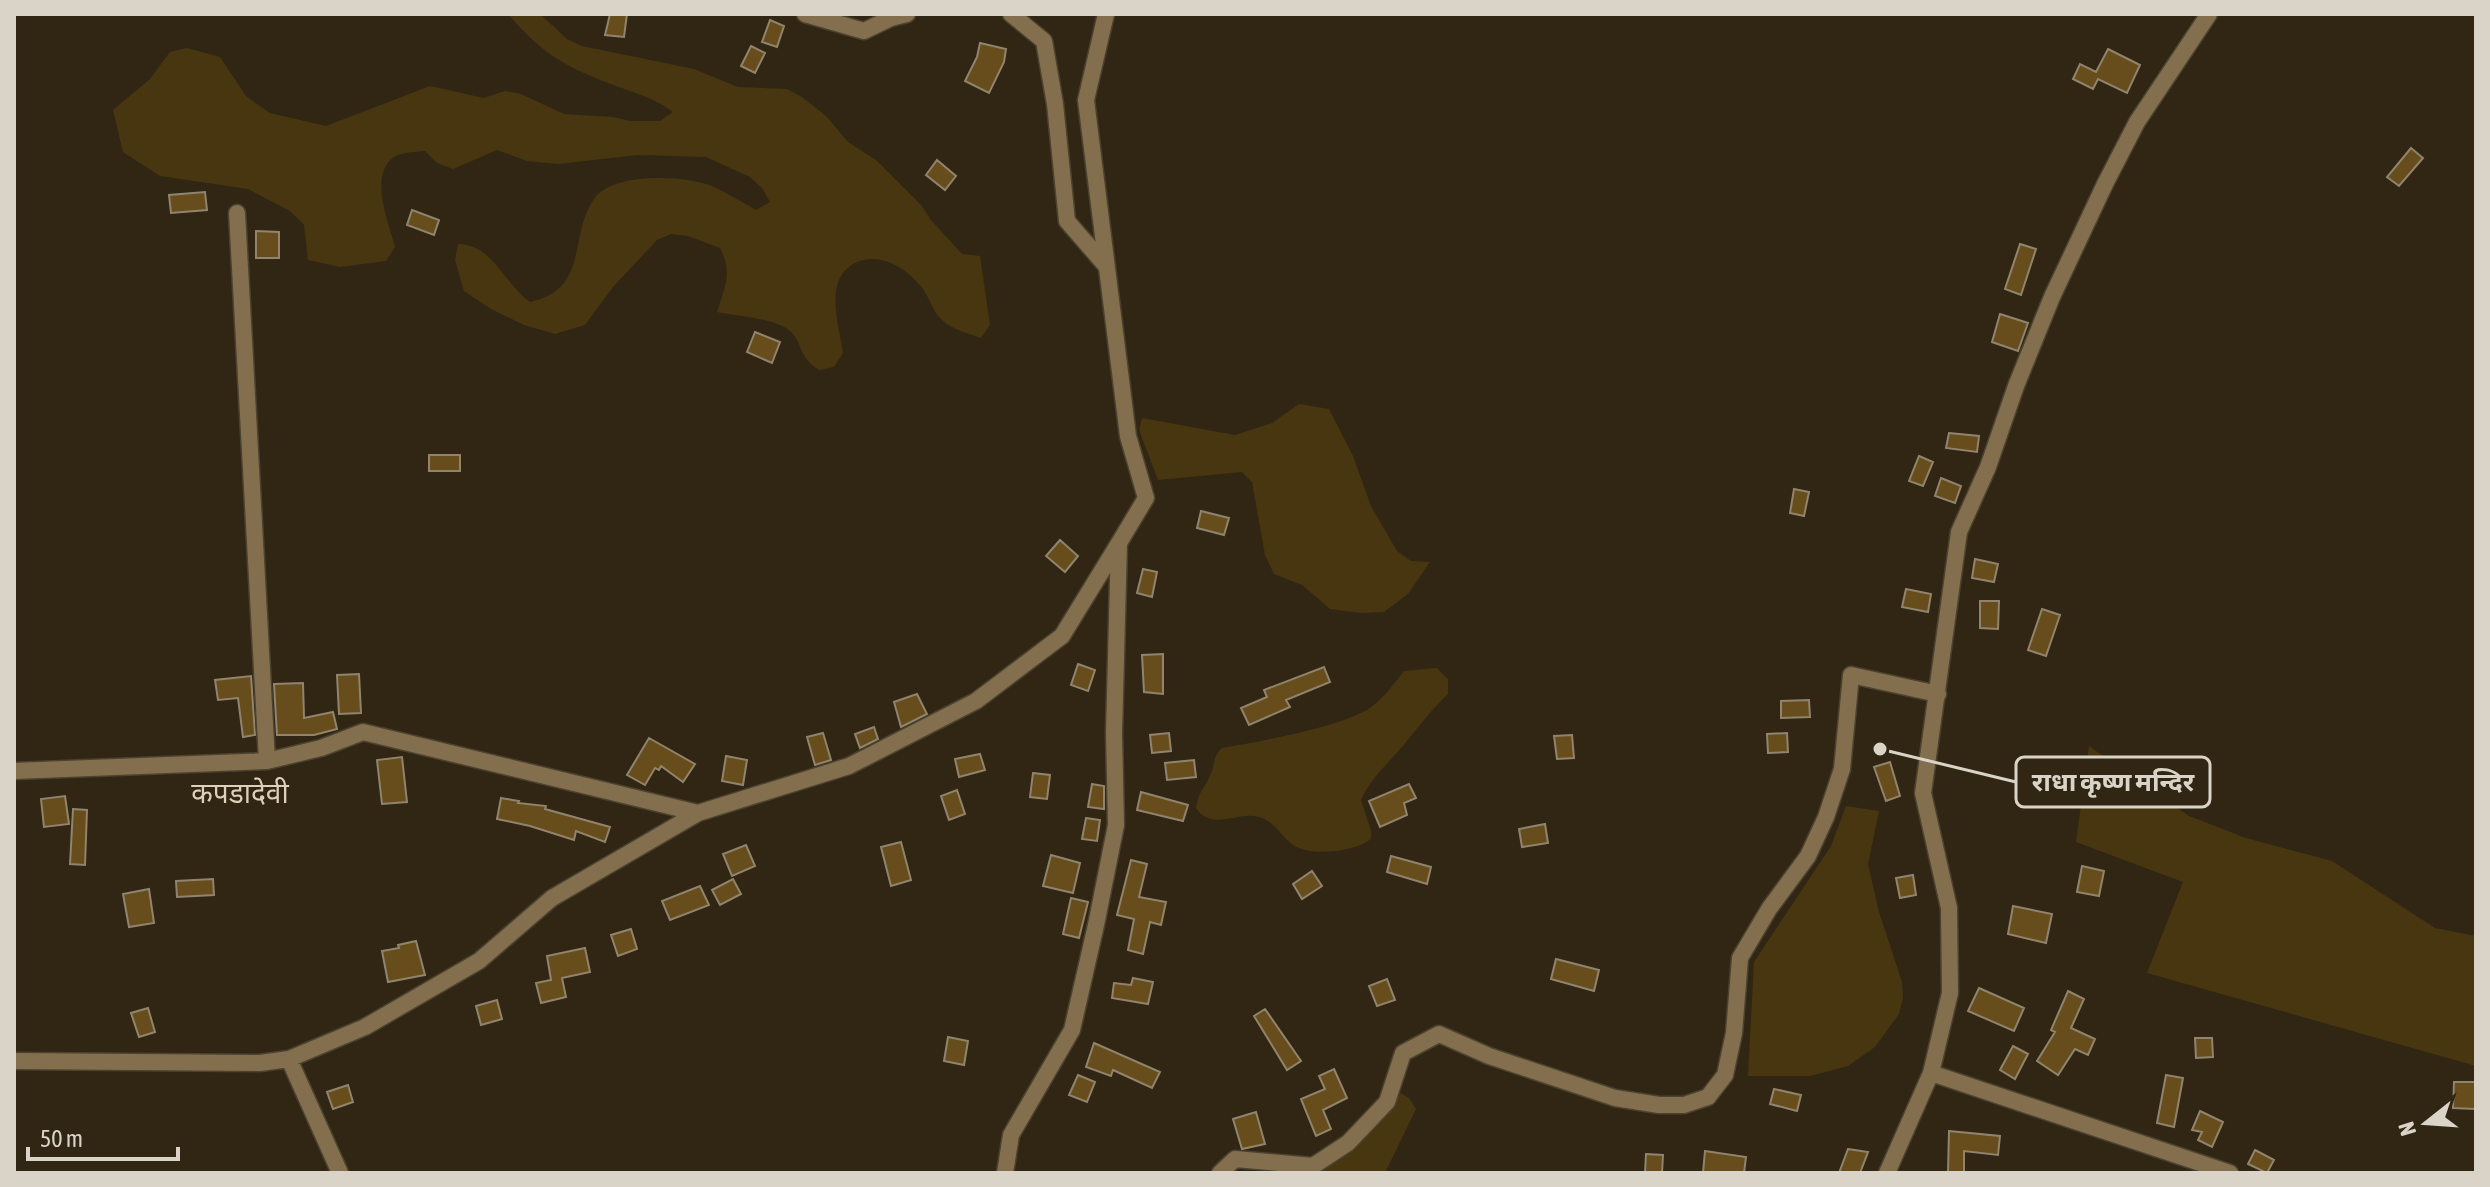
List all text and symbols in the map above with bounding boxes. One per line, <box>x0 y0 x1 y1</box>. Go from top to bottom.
callout: राधा कृष्ण मन्दिर <box>2016 757 2210 807</box>
text: राधा कृष्ण मन्दिर <box>2032 767 2195 798</box>
district label: कपडादेवी <box>191 777 289 809</box>
north arrow <box>2386 1083 2466 1163</box>
scale bar <box>28 1111 178 1161</box>
text: N <box>2393 1119 2421 1139</box>
text: 50 m <box>40 1125 83 1152</box>

